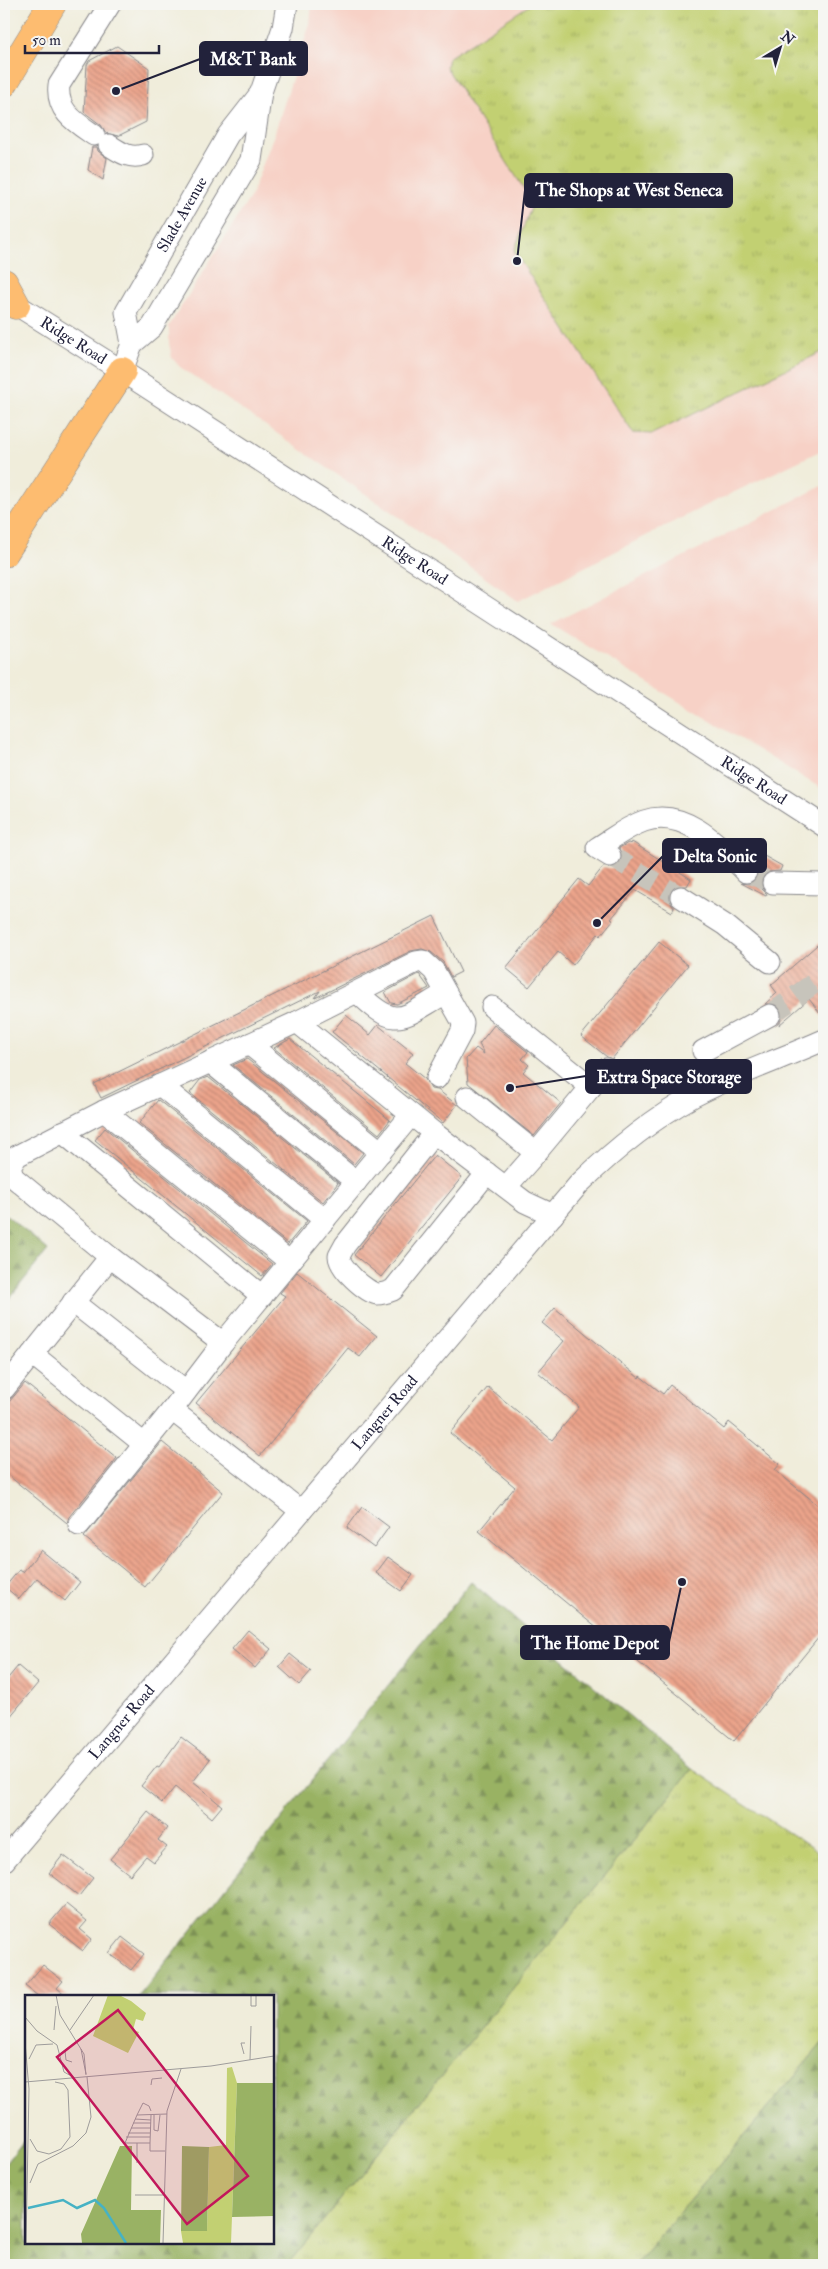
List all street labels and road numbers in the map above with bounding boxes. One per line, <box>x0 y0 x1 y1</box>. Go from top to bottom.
street label: Slade Avenue <box>153 173 212 256</box>
street label: Ridge Road <box>36 312 111 369</box>
street label: Ridge Road <box>378 532 452 589</box>
street label: Ridge Road <box>717 752 791 809</box>
street label: Langner Road <box>347 1371 422 1454</box>
street label: Langner Road <box>84 1681 159 1764</box>

